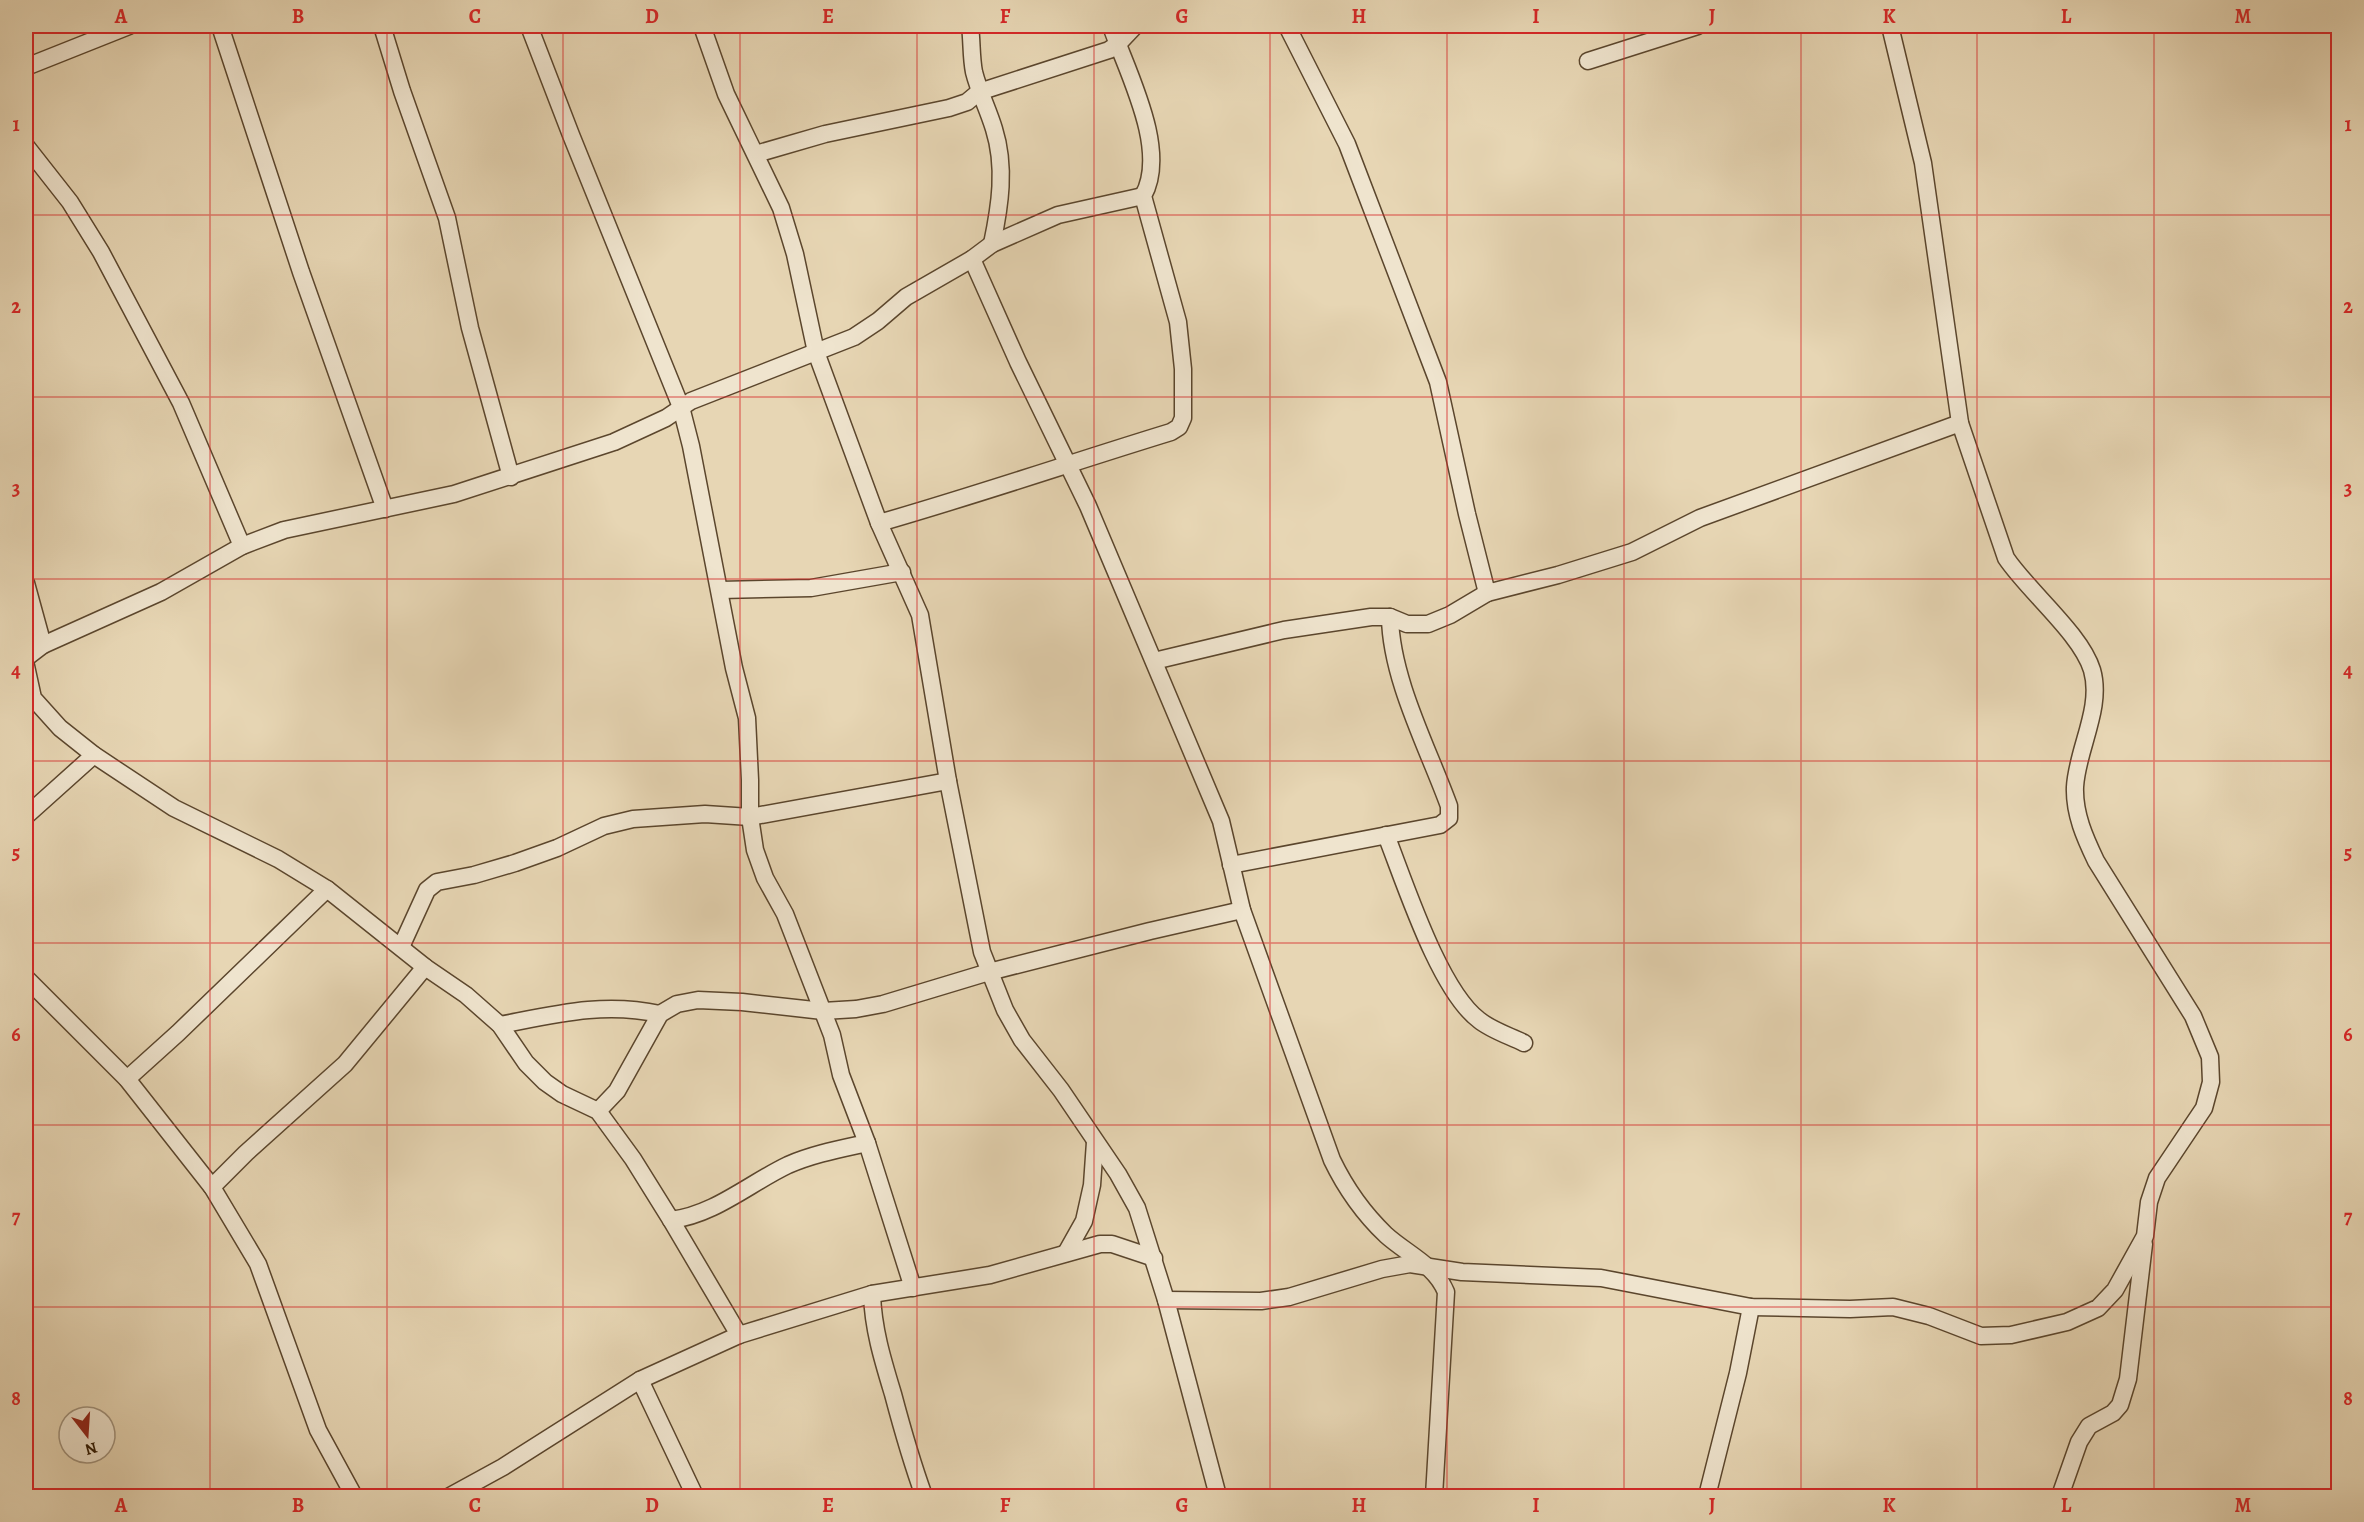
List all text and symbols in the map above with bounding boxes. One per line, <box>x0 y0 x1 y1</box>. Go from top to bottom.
text: A <box>114 3 128 30</box>
text: B <box>292 3 304 30</box>
text: C <box>469 3 481 30</box>
text: D <box>645 3 659 30</box>
text: E <box>822 3 834 30</box>
text: F <box>1000 3 1011 30</box>
text: G <box>1175 3 1189 30</box>
text: H <box>1352 3 1367 30</box>
text: I <box>1532 3 1540 30</box>
text: J <box>1709 3 1716 30</box>
text: K <box>1882 3 1896 30</box>
text: L <box>2061 3 2072 30</box>
text: M <box>2235 3 2252 30</box>
text: 1 <box>12 111 20 138</box>
text: 1 <box>2344 111 2352 138</box>
text: 2 <box>11 293 21 320</box>
text: 2 <box>2343 293 2353 320</box>
text: 3 <box>12 475 20 502</box>
text: 3 <box>2344 475 2352 502</box>
text: 4 <box>11 657 21 684</box>
text: 4 <box>2343 657 2353 684</box>
text: 5 <box>12 839 20 866</box>
text: 5 <box>2344 839 2352 866</box>
text: 6 <box>11 1021 21 1048</box>
text: 6 <box>2343 1021 2353 1048</box>
text: 7 <box>12 1203 21 1230</box>
text: 7 <box>2344 1203 2353 1230</box>
text: 8 <box>11 1385 21 1412</box>
text: 8 <box>2343 1385 2353 1412</box>
north arrow <box>57 1405 117 1465</box>
text: N <box>82 1436 100 1461</box>
text: A <box>114 1492 128 1519</box>
text: B <box>292 1492 304 1519</box>
text: C <box>469 1492 481 1519</box>
text: D <box>645 1492 659 1519</box>
text: E <box>822 1492 834 1519</box>
text: F <box>1000 1492 1011 1519</box>
text: G <box>1175 1492 1189 1519</box>
text: H <box>1352 1492 1367 1519</box>
text: I <box>1532 1492 1540 1519</box>
text: J <box>1709 1492 1716 1519</box>
text: K <box>1882 1492 1896 1519</box>
text: L <box>2061 1492 2072 1519</box>
text: M <box>2235 1492 2252 1519</box>

